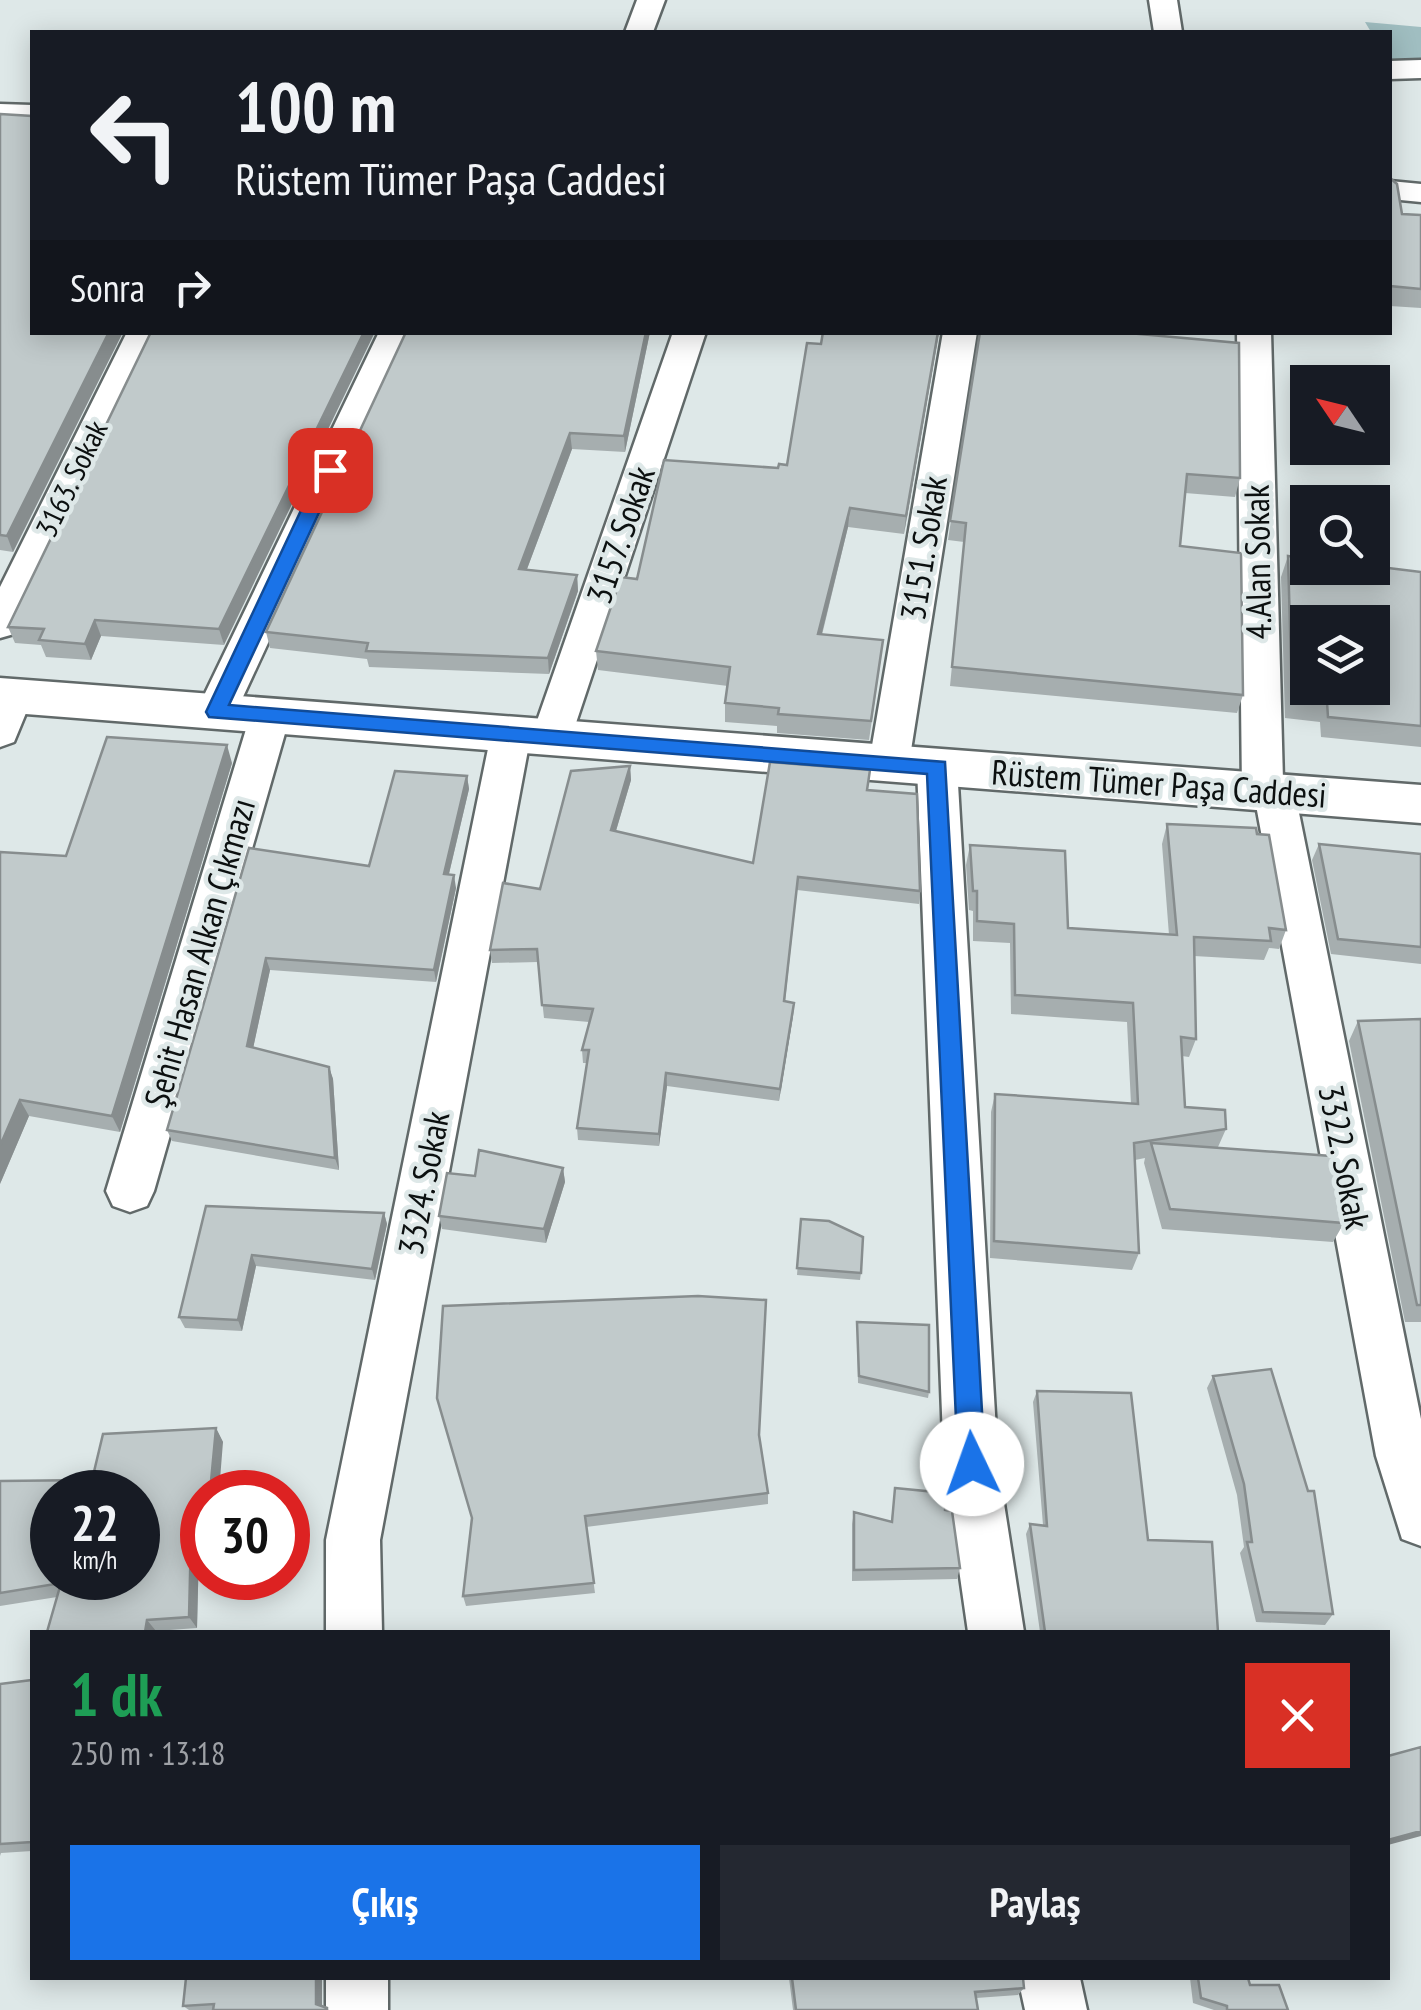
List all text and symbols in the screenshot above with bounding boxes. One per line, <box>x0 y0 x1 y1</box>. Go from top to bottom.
text: 100 m <box>235 61 396 151</box>
icon: left <box>70 70 200 200</box>
text: Rüstem Tümer Paşa Caddesi <box>235 149 667 207</box>
icon: right <box>165 260 220 315</box>
text: Sonra <box>70 263 145 312</box>
north arrow <box>1290 365 1390 465</box>
map controls <box>1290 365 1390 705</box>
street label: 3163. Sokak <box>26 413 116 543</box>
pin <box>288 428 373 513</box>
icon: arrive <box>303 443 358 498</box>
street label: 3157. Sokak <box>575 459 665 610</box>
street label: 3151. Sokak <box>889 472 957 623</box>
street label: 4.Alan Sokak <box>1233 484 1281 640</box>
button: search <box>1290 485 1390 585</box>
button: layers <box>1290 605 1390 705</box>
street label: Rüstem Tümer Paşa Caddesi <box>990 748 1328 818</box>
street label: Şehit Hasan Alkan Çıkmazı <box>133 793 265 1112</box>
street label: 3322. Sokak <box>1309 1081 1382 1233</box>
street label: 3324. Sokak <box>387 1107 460 1259</box>
position arrow <box>920 1412 1024 1516</box>
speed limit sign: 30 <box>180 1470 310 1600</box>
text: 22 <box>71 1490 119 1555</box>
text: km/h <box>73 1544 117 1576</box>
text: 1 dk <box>70 1655 162 1733</box>
button: close <box>1245 1663 1350 1768</box>
text: 250 m · 13:18 <box>70 1732 225 1774</box>
button: Çıkış <box>70 1845 700 1960</box>
button: Paylaş <box>720 1845 1350 1960</box>

